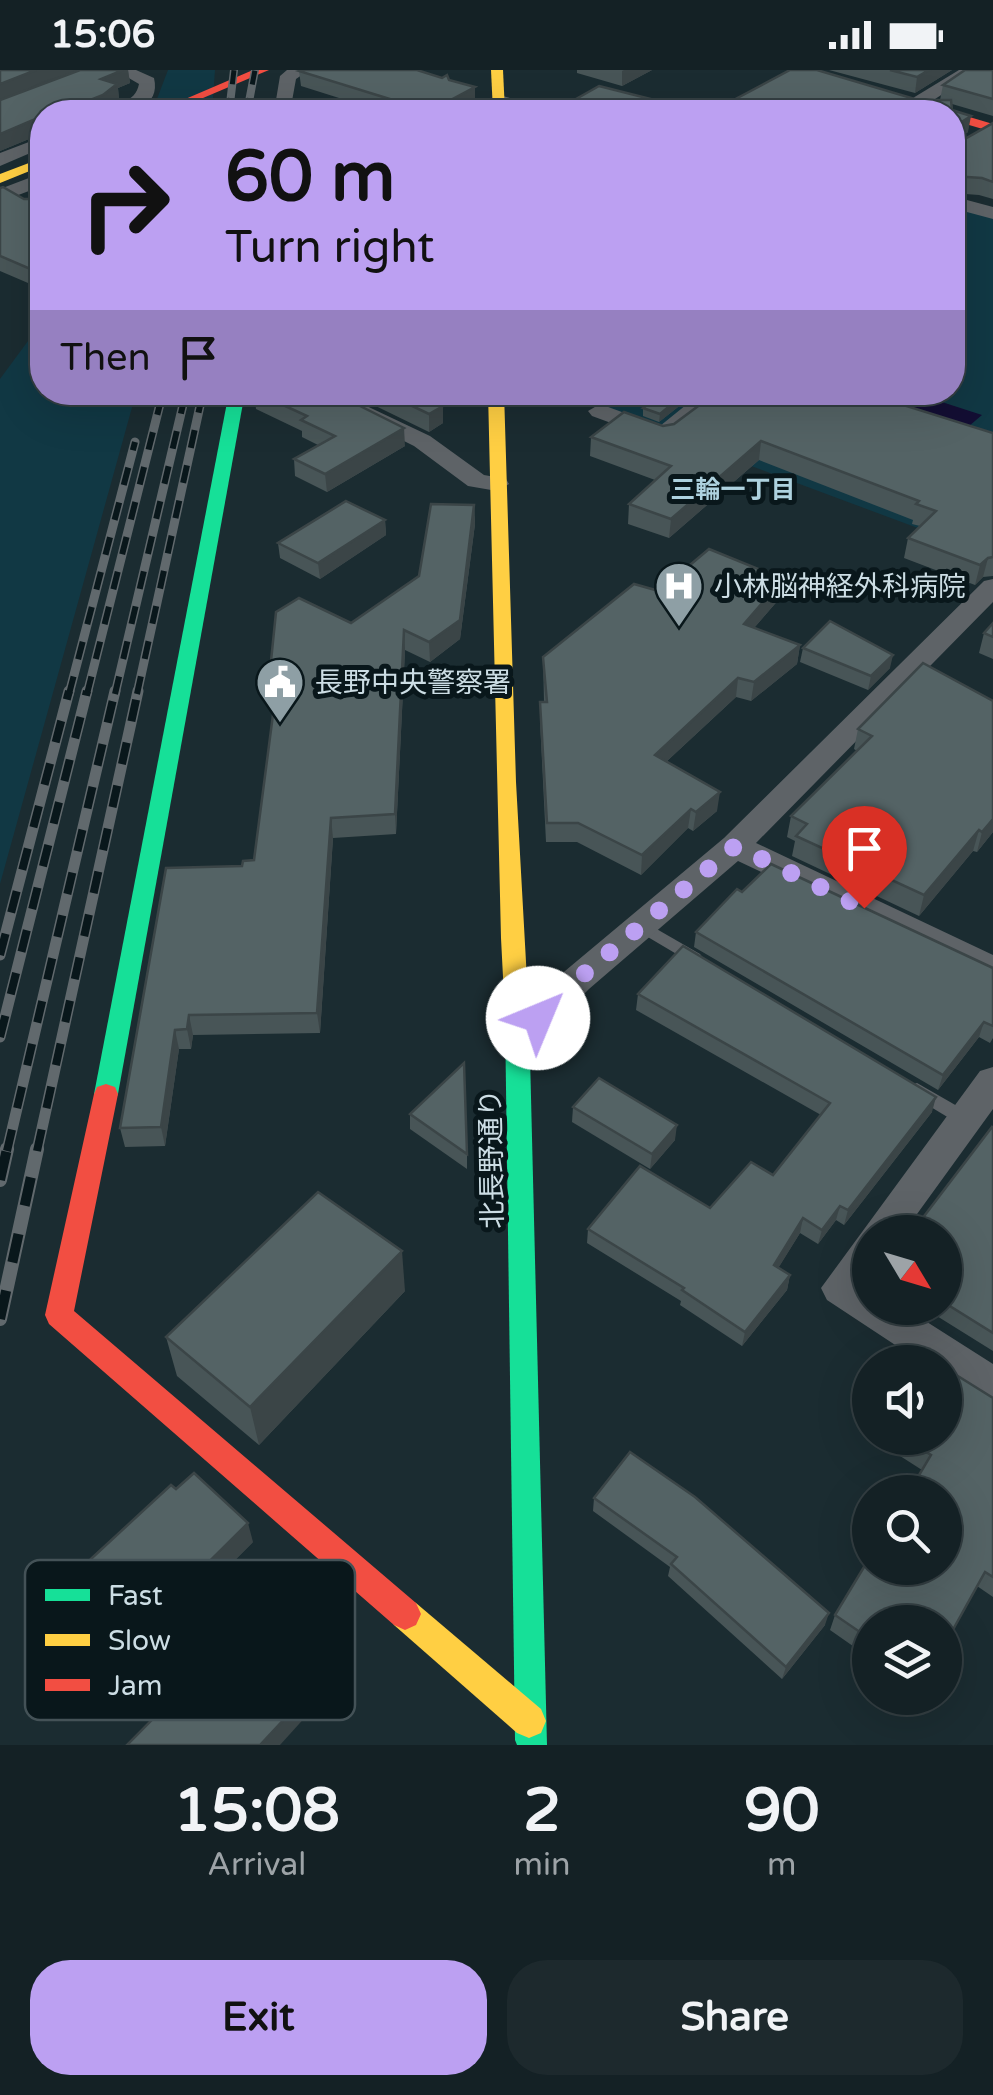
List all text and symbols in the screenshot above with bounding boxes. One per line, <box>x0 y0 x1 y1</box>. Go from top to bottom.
text: 15:06 <box>50 12 155 58</box>
text: 60 m <box>225 136 395 220</box>
icon: right <box>60 140 190 270</box>
text: Turn right <box>225 221 434 275</box>
icon: arrive <box>171 330 226 385</box>
text: Then <box>60 335 151 381</box>
district label: 三輪一丁目 <box>670 475 796 505</box>
hospital icon: 小林脳神経外科病院 <box>653 560 705 628</box>
place label: 小林脳神経外科病院 <box>714 570 966 604</box>
public building icon: 長野中央警察署 <box>254 656 306 724</box>
place label: 長野中央警察署 <box>315 666 511 700</box>
pin <box>822 806 907 909</box>
icon: arrive <box>837 821 892 876</box>
position arrow <box>486 966 590 1070</box>
street label: 北長野通り <box>474 1089 510 1229</box>
north arrow <box>852 1215 962 1325</box>
map controls <box>852 1215 962 1715</box>
button: sound <box>852 1345 962 1455</box>
button: search <box>852 1475 962 1585</box>
legend <box>25 1560 355 1720</box>
text: Fast <box>108 1579 163 1613</box>
button: layers <box>852 1605 962 1715</box>
text: Slow <box>108 1624 171 1658</box>
text: Jam <box>108 1669 163 1703</box>
text: 15:08 <box>174 1775 340 1847</box>
text: 2 <box>523 1775 561 1847</box>
text: 90 <box>744 1775 819 1847</box>
text: Arrival <box>207 1846 306 1884</box>
text: min <box>514 1846 570 1884</box>
text: m <box>767 1846 796 1884</box>
button: Exit <box>30 1960 487 2075</box>
button: Share <box>507 1960 963 2075</box>

